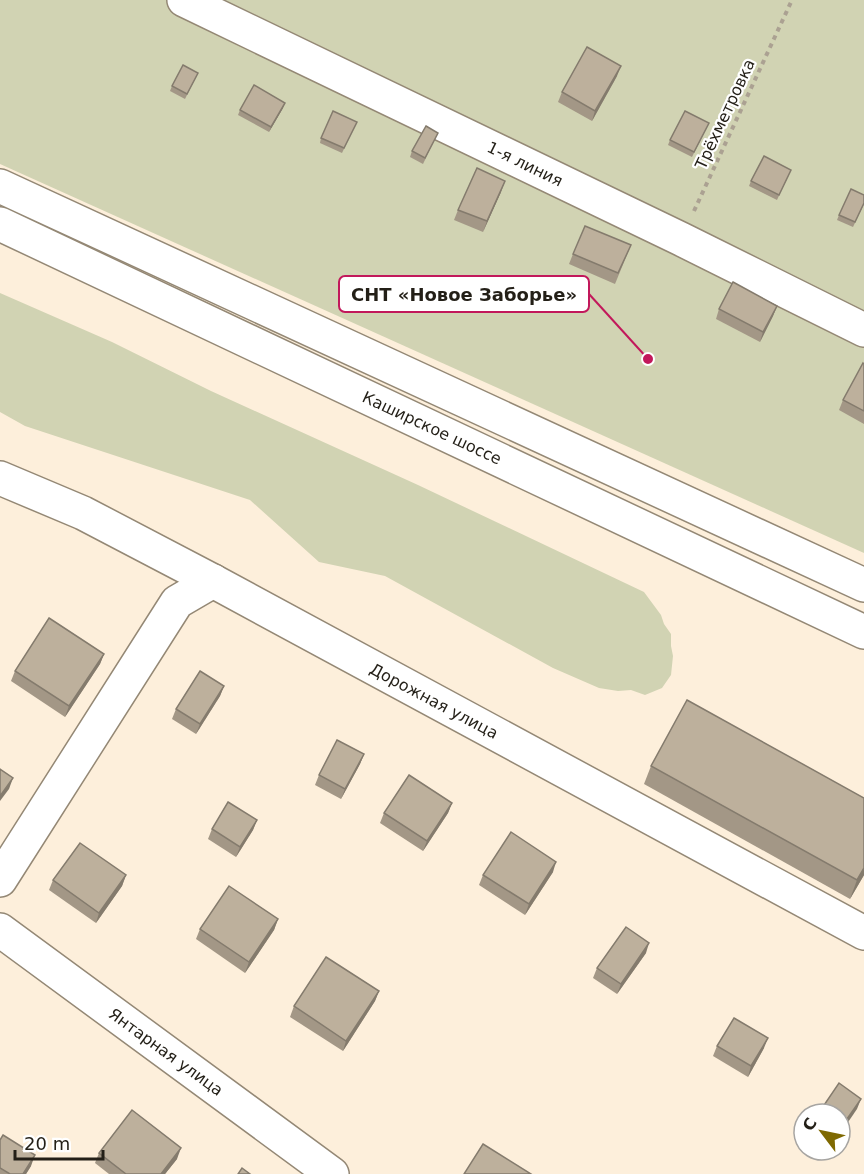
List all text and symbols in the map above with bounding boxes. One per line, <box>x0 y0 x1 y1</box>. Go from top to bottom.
street label: Трёхметровка <box>691 56 759 173</box>
street label: 1-я линия <box>484 138 566 190</box>
callout: СНТ «Новое Заборье» <box>339 276 589 312</box>
text: СНТ «Новое Заборье» <box>351 284 577 305</box>
street label: Каширское шоссе <box>359 387 505 469</box>
street label: Дорожная улица <box>367 659 501 743</box>
street label: Янтарная улица <box>105 1004 227 1100</box>
north arrow <box>792 1102 852 1162</box>
text: С <box>799 1114 821 1134</box>
scale bar <box>15 1123 104 1161</box>
text: 20 m <box>24 1133 70 1154</box>

